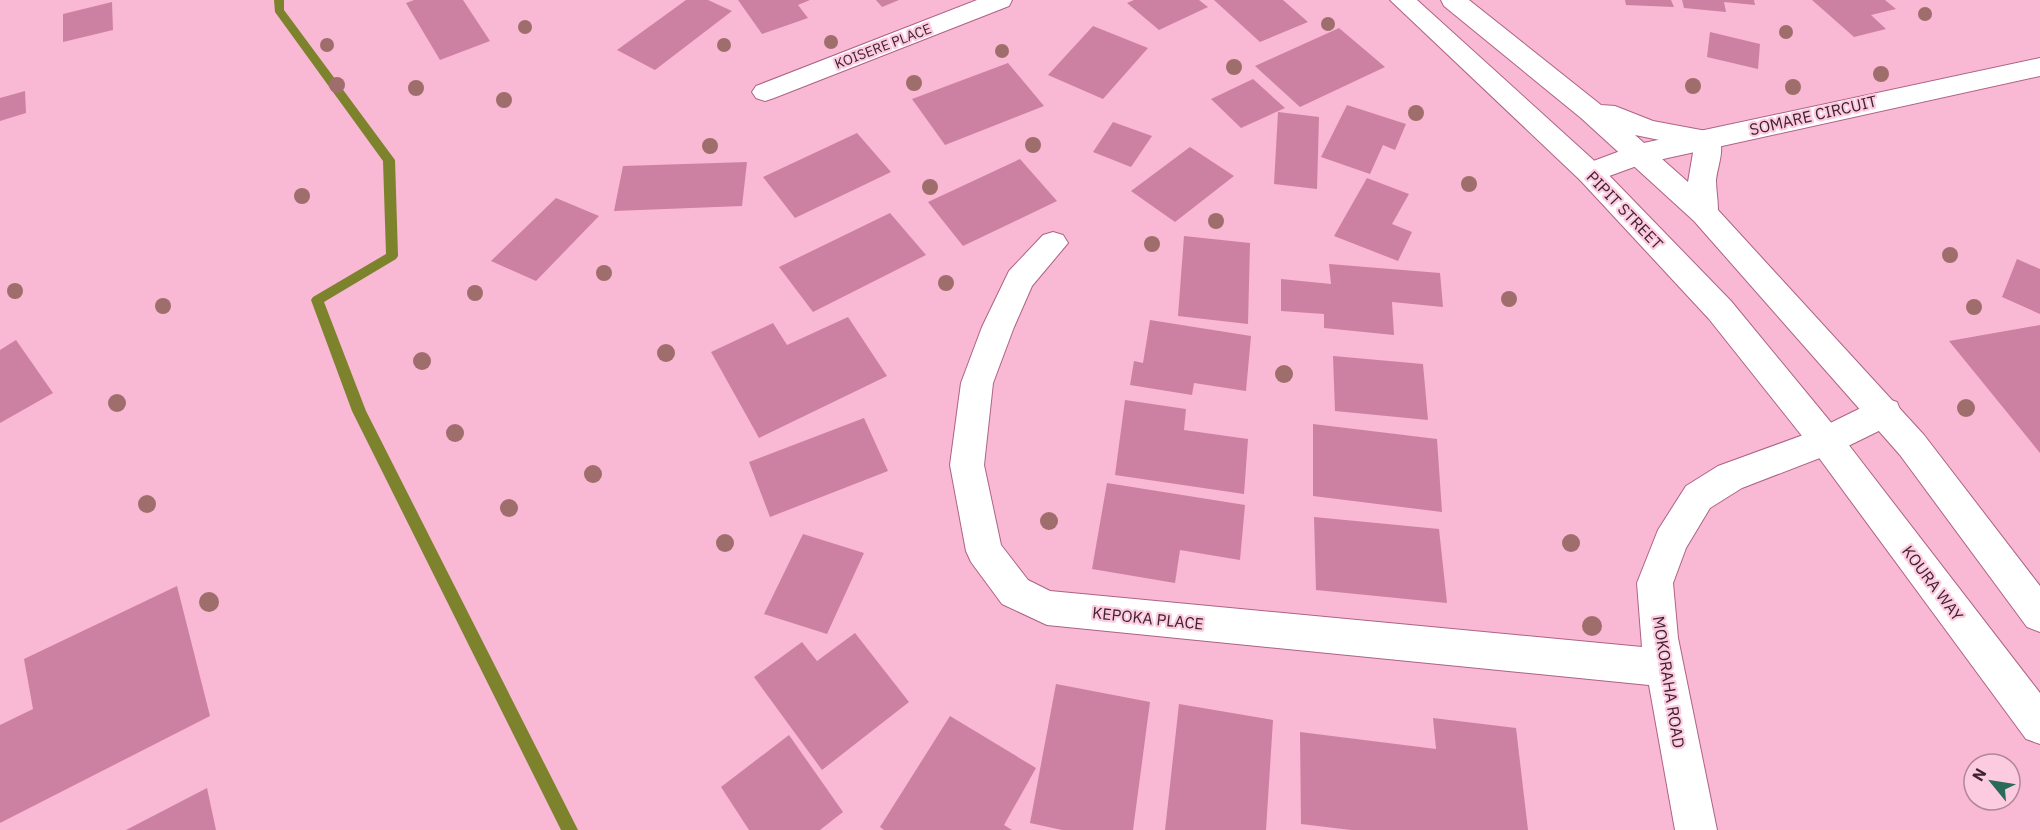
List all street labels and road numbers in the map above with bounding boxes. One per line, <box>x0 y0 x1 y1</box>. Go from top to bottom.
street label: KOISERE PLACE <box>832 19 934 73</box>
street label: SOMARE CIRCUIT <box>1747 91 1879 139</box>
street label: PIPIT STREET <box>1583 167 1667 253</box>
street label: KOURA WAY <box>1898 541 1968 625</box>
street label: KEPOKA PLACE <box>1091 602 1205 634</box>
street label: MOKORAHA ROAD <box>1649 615 1689 749</box>

